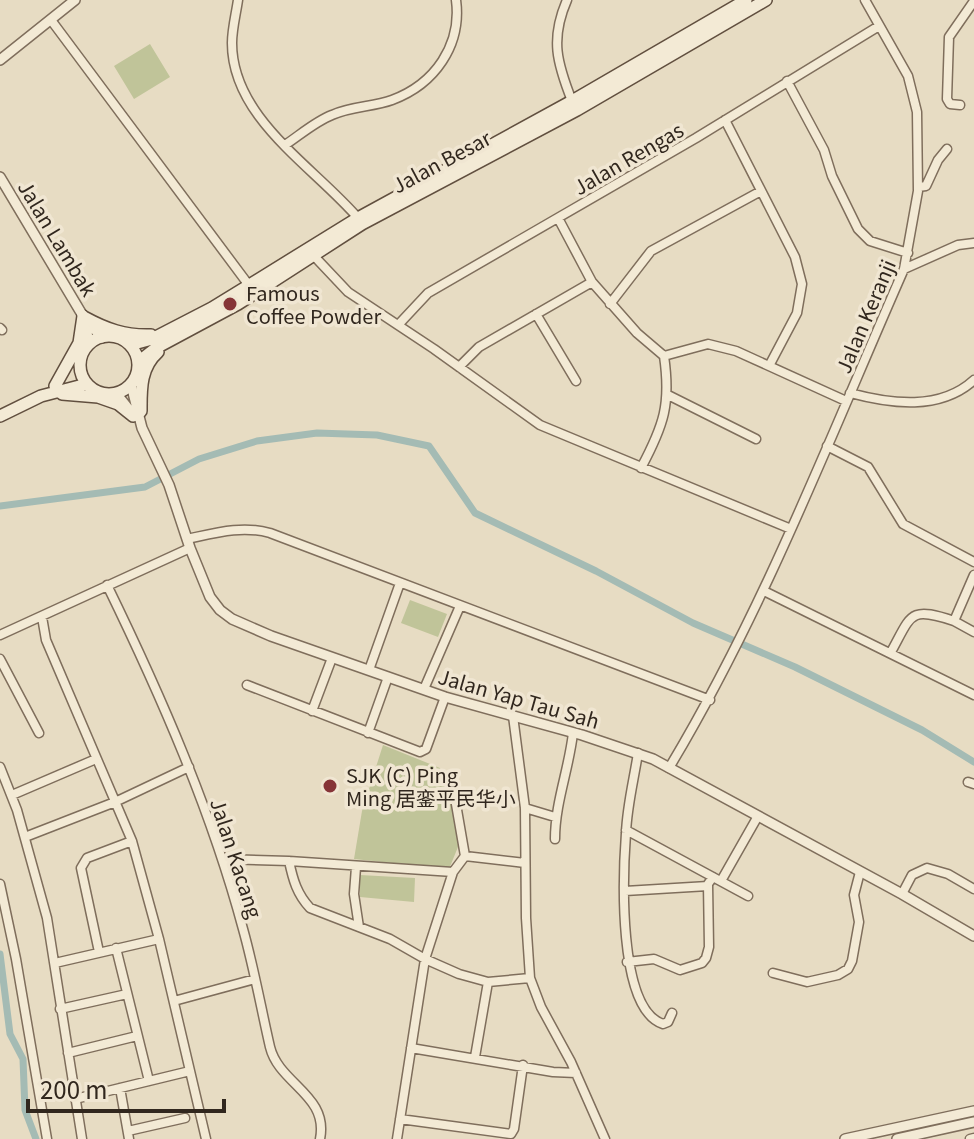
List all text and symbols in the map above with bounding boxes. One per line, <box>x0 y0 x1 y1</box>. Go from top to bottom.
street label: Jalan Rengas <box>568 115 688 201</box>
street label: Jalan Besar <box>386 123 496 199</box>
street label: Jalan Lambak <box>12 175 104 301</box>
street label: Jalan Keranji <box>828 255 902 377</box>
place label: Famous Coffee Powder <box>246 278 381 330</box>
marker: Famous Coffee Powder <box>221 295 239 313</box>
street label: Jalan Yap Tau Sah <box>435 661 603 735</box>
place label: SJK (C) Ping Ming 居銮平民华小 <box>346 760 516 812</box>
marker: SJK (C) Ping Ming 居銮平民华小 <box>321 777 339 795</box>
street label: Jalan Kacang <box>204 794 270 922</box>
scale bar <box>28 1063 224 1113</box>
text: 200 m <box>40 1071 108 1106</box>

